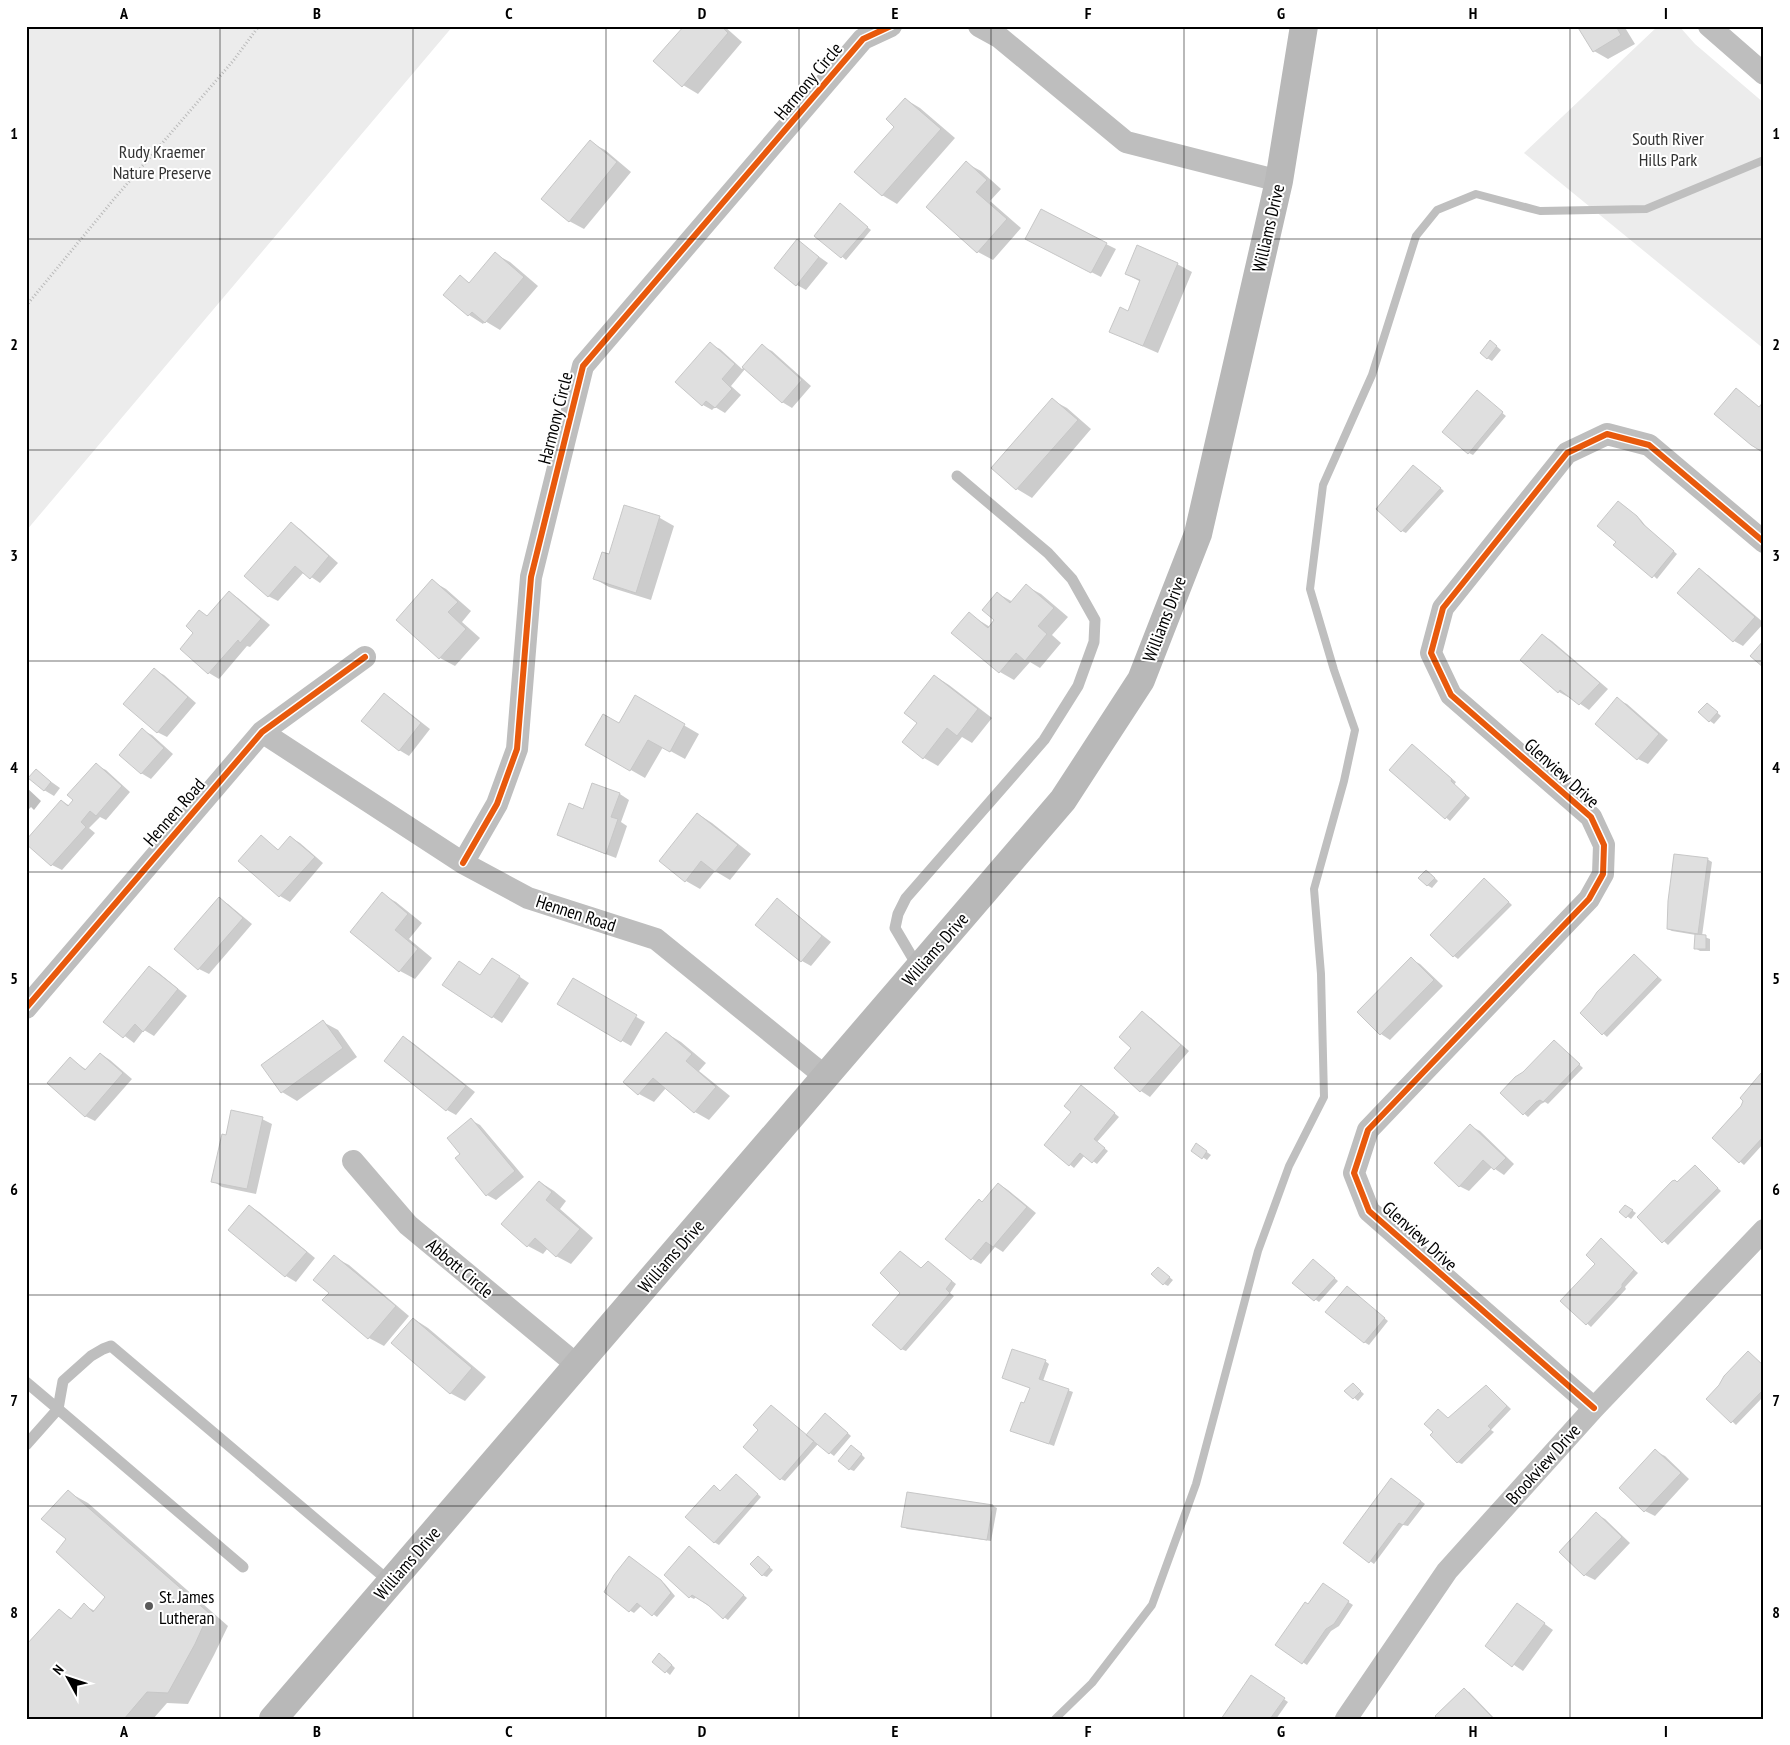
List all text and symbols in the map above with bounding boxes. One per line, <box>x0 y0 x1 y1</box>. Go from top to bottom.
text: A <box>119 3 129 23</box>
text: B <box>313 3 321 23</box>
text: C <box>505 3 513 23</box>
text: D <box>698 3 707 23</box>
text: E <box>892 3 899 23</box>
text: F <box>1085 3 1092 23</box>
text: G <box>1277 3 1285 23</box>
text: H <box>1469 3 1477 23</box>
text: I <box>1664 3 1668 23</box>
street label: Harmony Circle <box>769 37 847 125</box>
text: 1 <box>10 123 18 143</box>
text: 1 <box>1772 123 1780 143</box>
park label: South River Hills Park <box>1632 127 1704 171</box>
park label: Rudy Kraemer Nature Preserve <box>113 140 211 184</box>
street label: Williams Drive <box>1247 182 1289 274</box>
text: 2 <box>10 334 18 354</box>
text: 2 <box>1772 334 1780 354</box>
street label: Harmony Circle <box>532 369 578 467</box>
text: 3 <box>10 545 18 565</box>
text: 3 <box>1772 545 1780 565</box>
street label: Williams Drive <box>1137 573 1191 665</box>
street label: Glenview Drive <box>1520 733 1604 813</box>
text: 4 <box>10 757 18 777</box>
text: 4 <box>1772 757 1780 777</box>
street label: Hennen Road <box>138 773 210 851</box>
street label: Hennen Road <box>533 889 619 937</box>
street label: Williams Drive <box>897 908 973 990</box>
text: 5 <box>10 968 18 988</box>
text: 5 <box>1772 968 1780 988</box>
text: 6 <box>10 1179 18 1199</box>
text: 6 <box>1772 1179 1780 1199</box>
street label: Glenview Drive <box>1378 1196 1462 1276</box>
street label: Williams Drive <box>633 1215 709 1297</box>
street label: Abbott Circle <box>422 1233 498 1303</box>
text: 7 <box>10 1390 18 1410</box>
text: 7 <box>1772 1390 1780 1410</box>
street label: Brookview Drive <box>1501 1419 1585 1509</box>
street label: Williams Drive <box>369 1522 445 1604</box>
place label: St. James Lutheran <box>159 1585 214 1629</box>
marker: St. James Lutheran <box>143 1600 155 1612</box>
text: 8 <box>10 1602 18 1622</box>
text: 8 <box>1772 1602 1780 1622</box>
north arrow <box>42 1652 92 1702</box>
text: N <box>49 1661 67 1678</box>
text: A <box>119 1721 129 1741</box>
text: B <box>313 1721 321 1741</box>
text: C <box>505 1721 513 1741</box>
text: D <box>698 1721 707 1741</box>
text: E <box>892 1721 899 1741</box>
text: F <box>1085 1721 1092 1741</box>
text: G <box>1277 1721 1285 1741</box>
text: H <box>1469 1721 1477 1741</box>
text: I <box>1664 1721 1668 1741</box>

